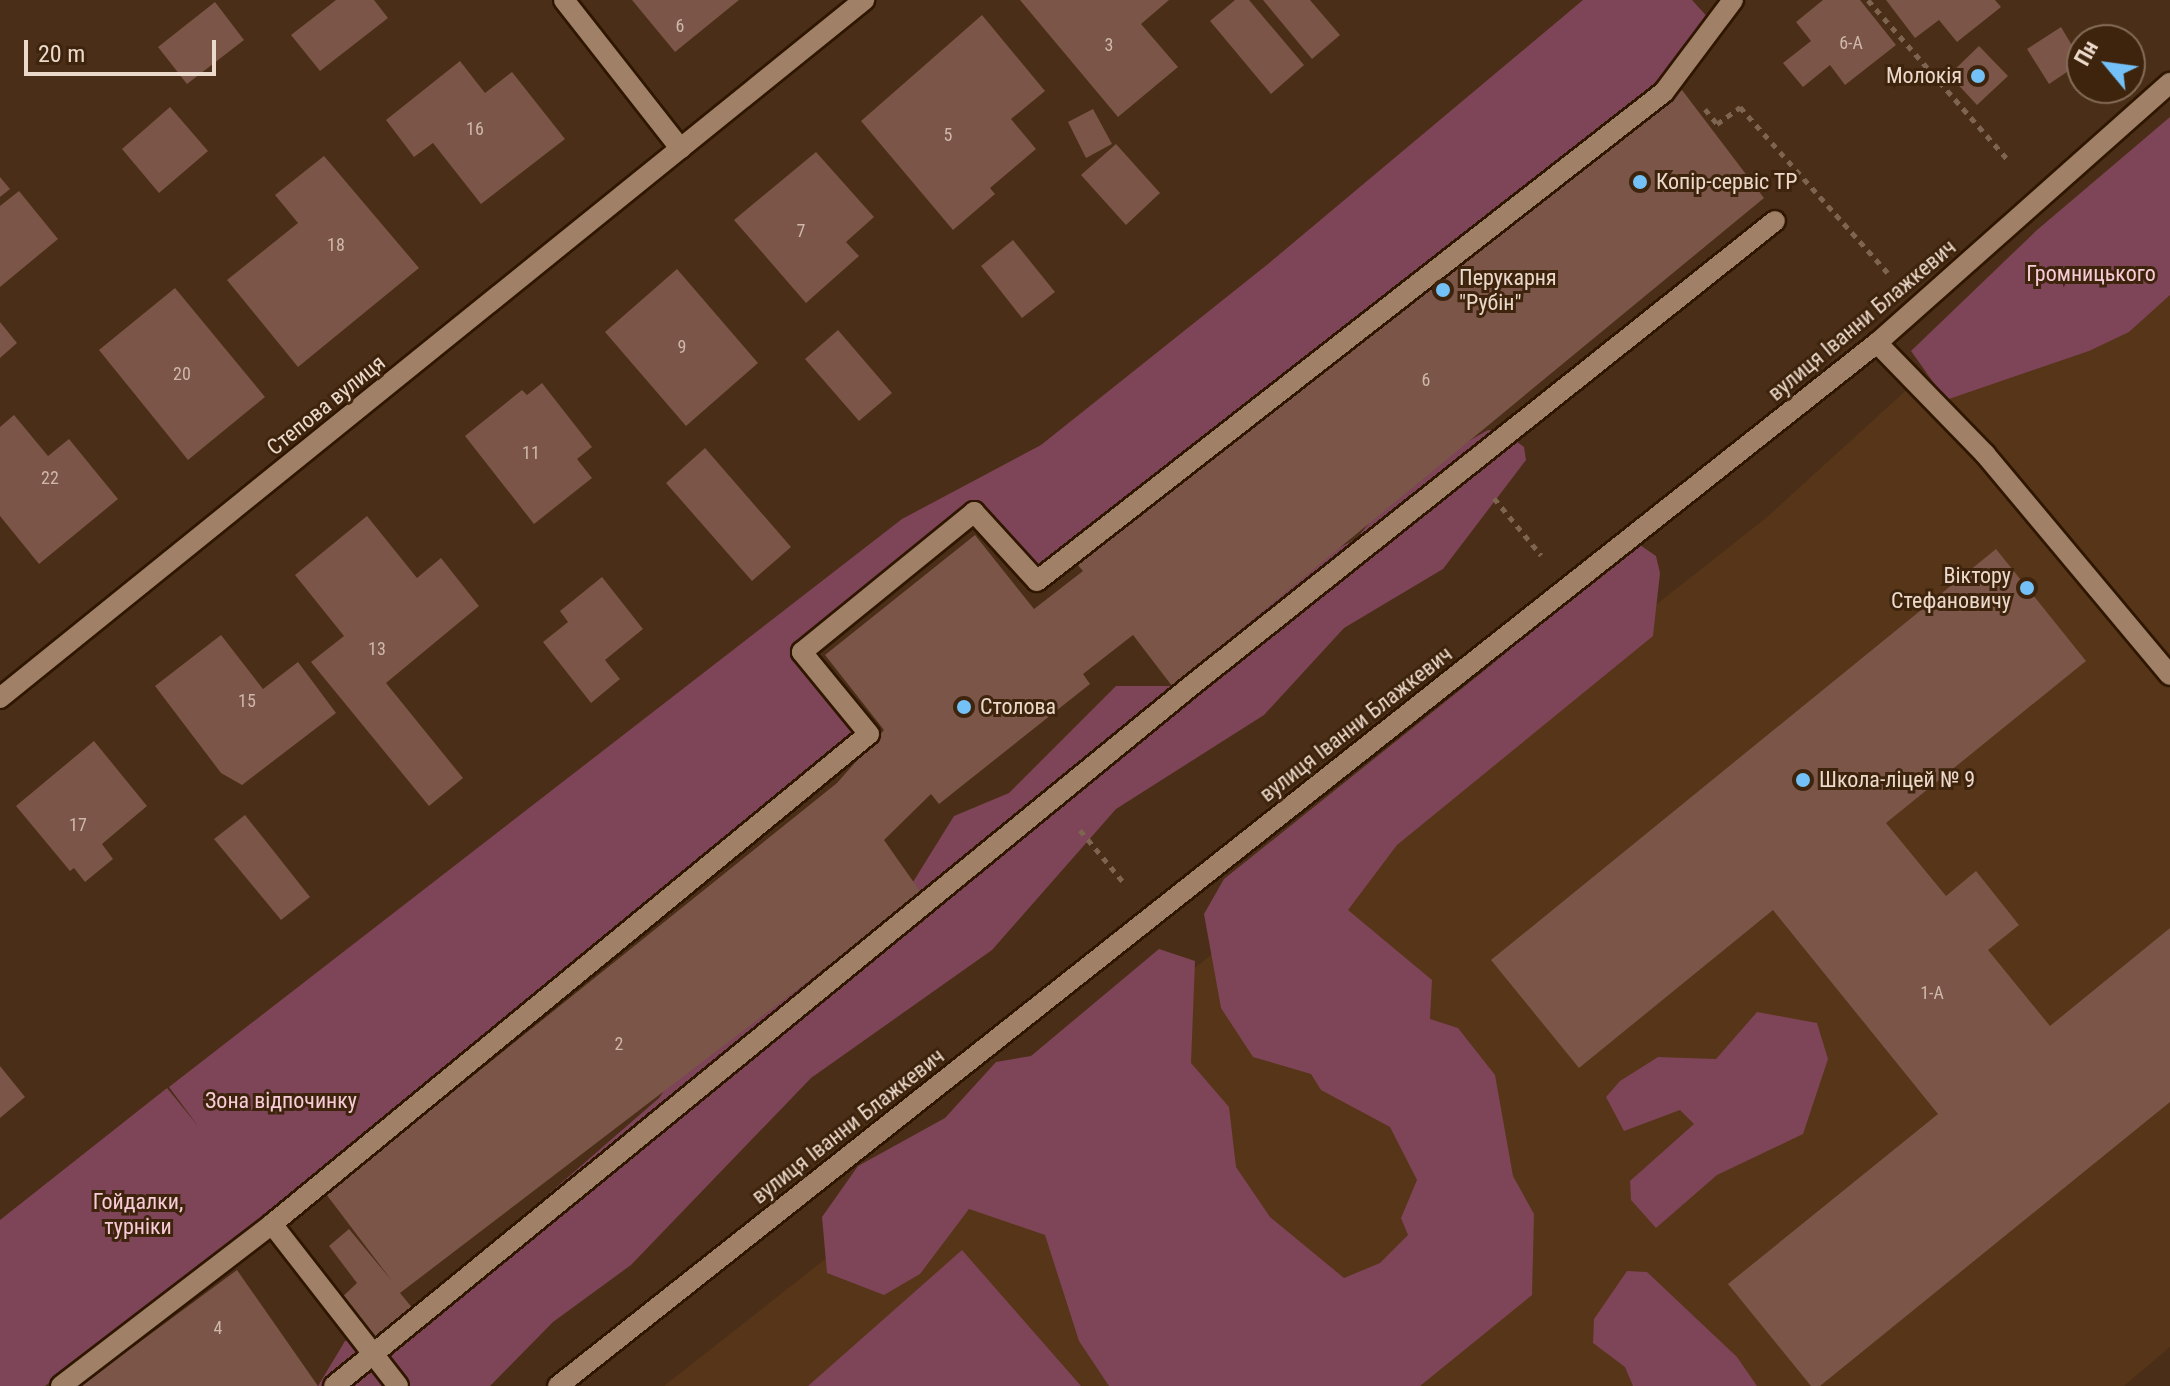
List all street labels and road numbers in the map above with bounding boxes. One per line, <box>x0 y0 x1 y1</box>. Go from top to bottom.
street label: вулиця Іванни Блажкевич <box>1763 234 1961 406</box>
street label: Степова вулиця <box>262 349 390 461</box>
street label: вулиця Іванни Блажкевич <box>1254 641 1458 807</box>
street label: вулиця Іванни Блажкевич <box>746 1043 950 1209</box>

